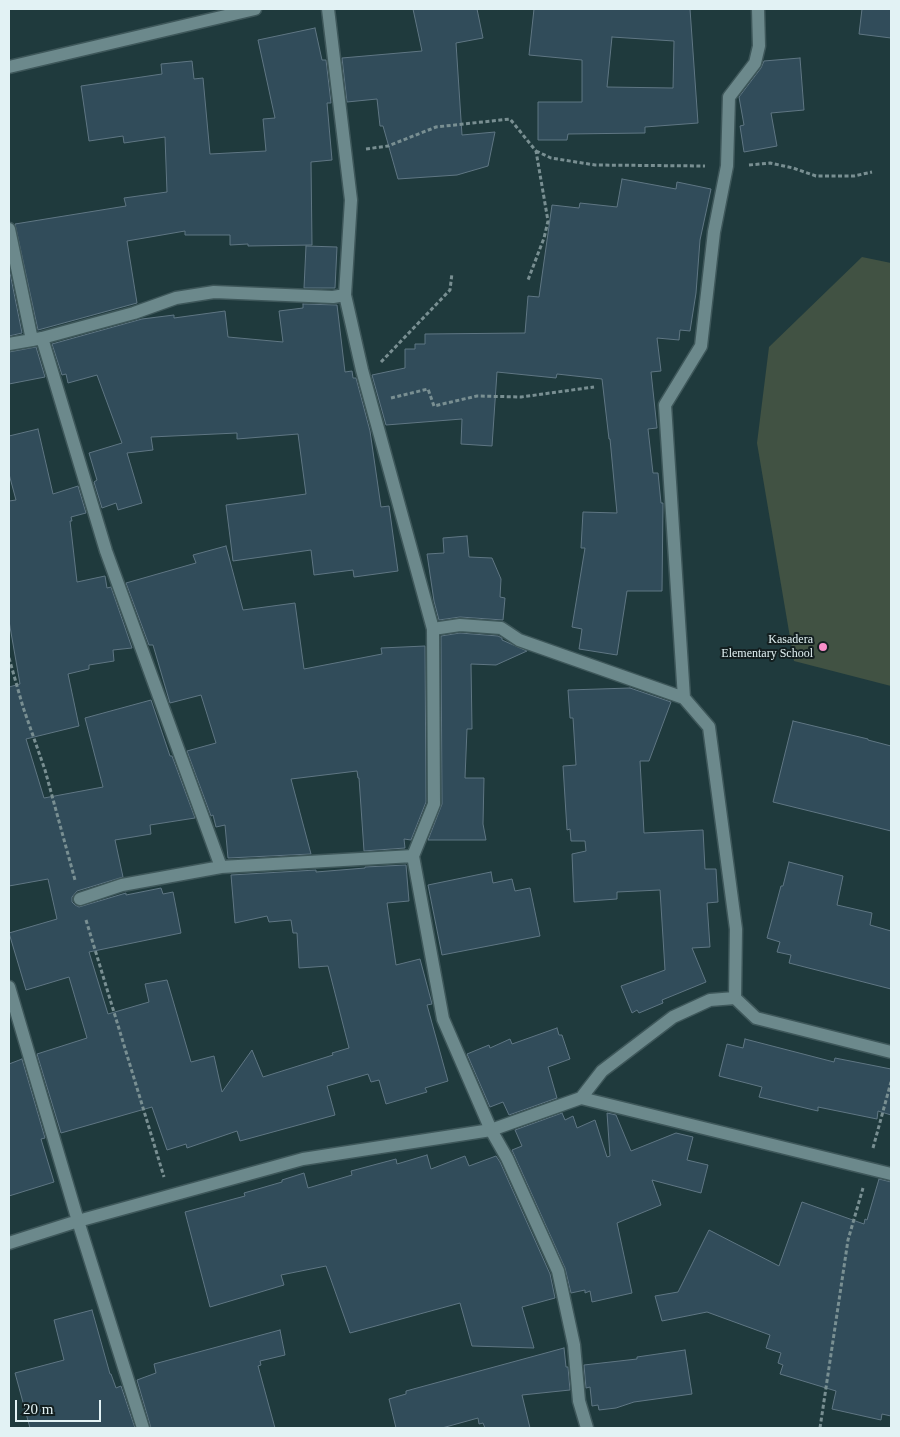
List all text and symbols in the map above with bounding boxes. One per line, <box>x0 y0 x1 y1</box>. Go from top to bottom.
place label: Kasadera Elementary School <box>707 633 813 661</box>
marker: Kasadera Elementary School <box>817 641 829 653</box>
scale bar <box>18 1390 104 1422</box>
text: 20 m <box>23 1401 53 1417</box>

